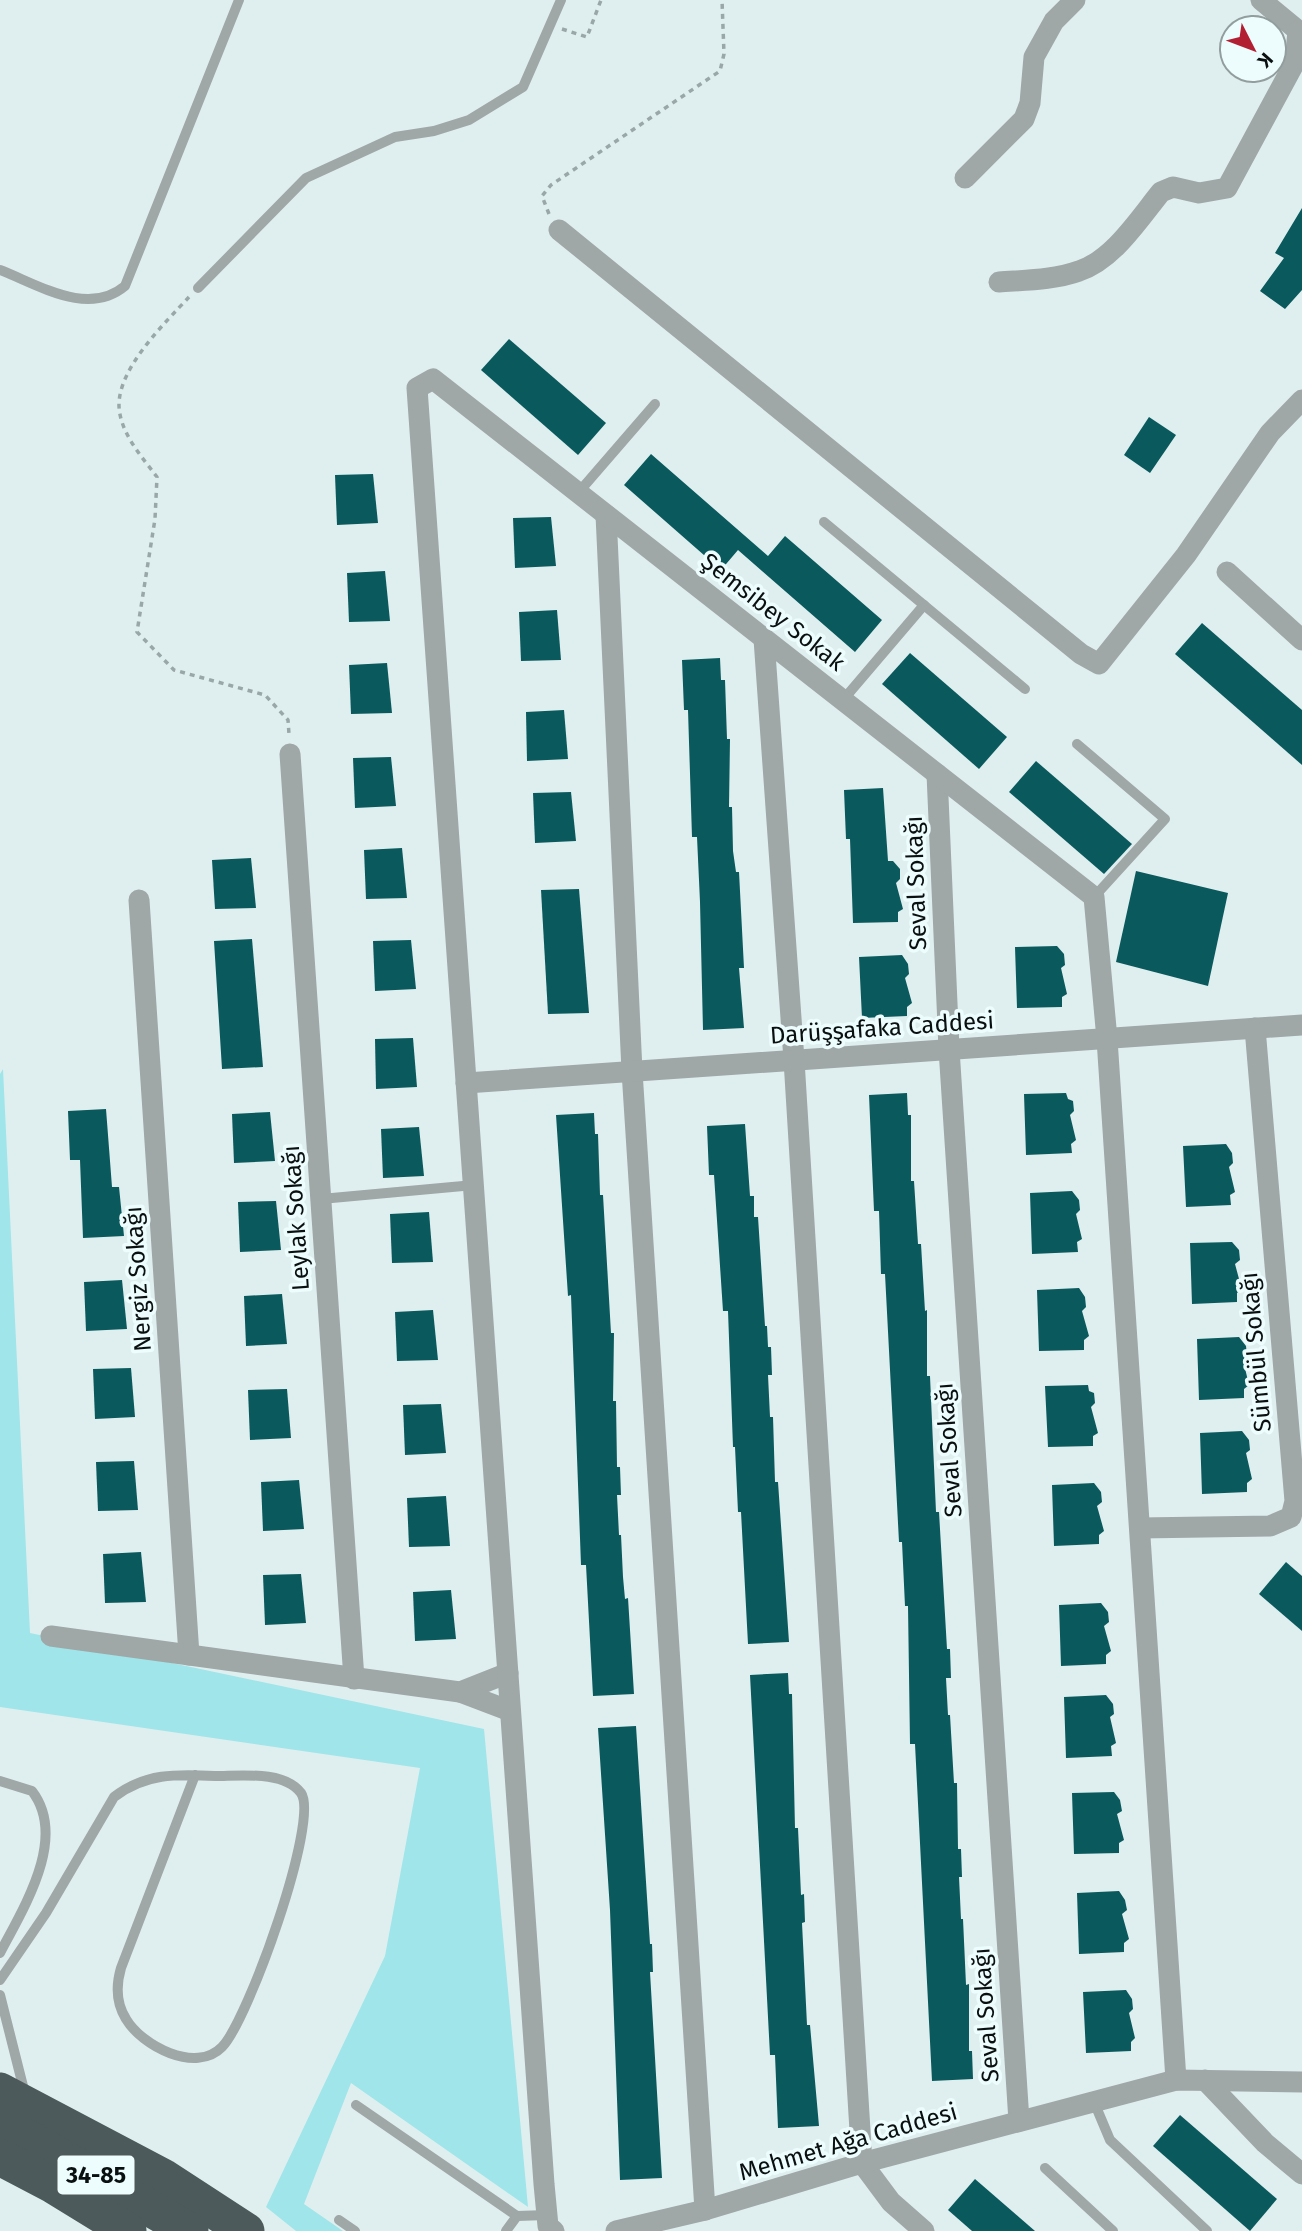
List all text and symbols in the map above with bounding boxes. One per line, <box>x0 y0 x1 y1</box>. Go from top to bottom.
north arrow <box>1218 14 1288 84</box>
text: K <box>1252 48 1278 73</box>
street label: Şemsibey Sokak <box>696 547 851 677</box>
street label: Seval Sokağı <box>900 815 932 951</box>
street label: Darüşşafaka Caddesi <box>769 1006 995 1050</box>
street label: Leylak Sokağı <box>277 1144 315 1292</box>
street label: Nergiz Sokağı <box>119 1205 157 1353</box>
street label: Sümbül Sokağı <box>1235 1271 1277 1433</box>
street label: Seval Sokağı <box>930 1382 968 1518</box>
street label: Seval Sokağı <box>967 1947 1005 2083</box>
street label: Mehmet Ağa Caddesi <box>736 2097 960 2187</box>
road number: 34-85 <box>57 2156 134 2194</box>

